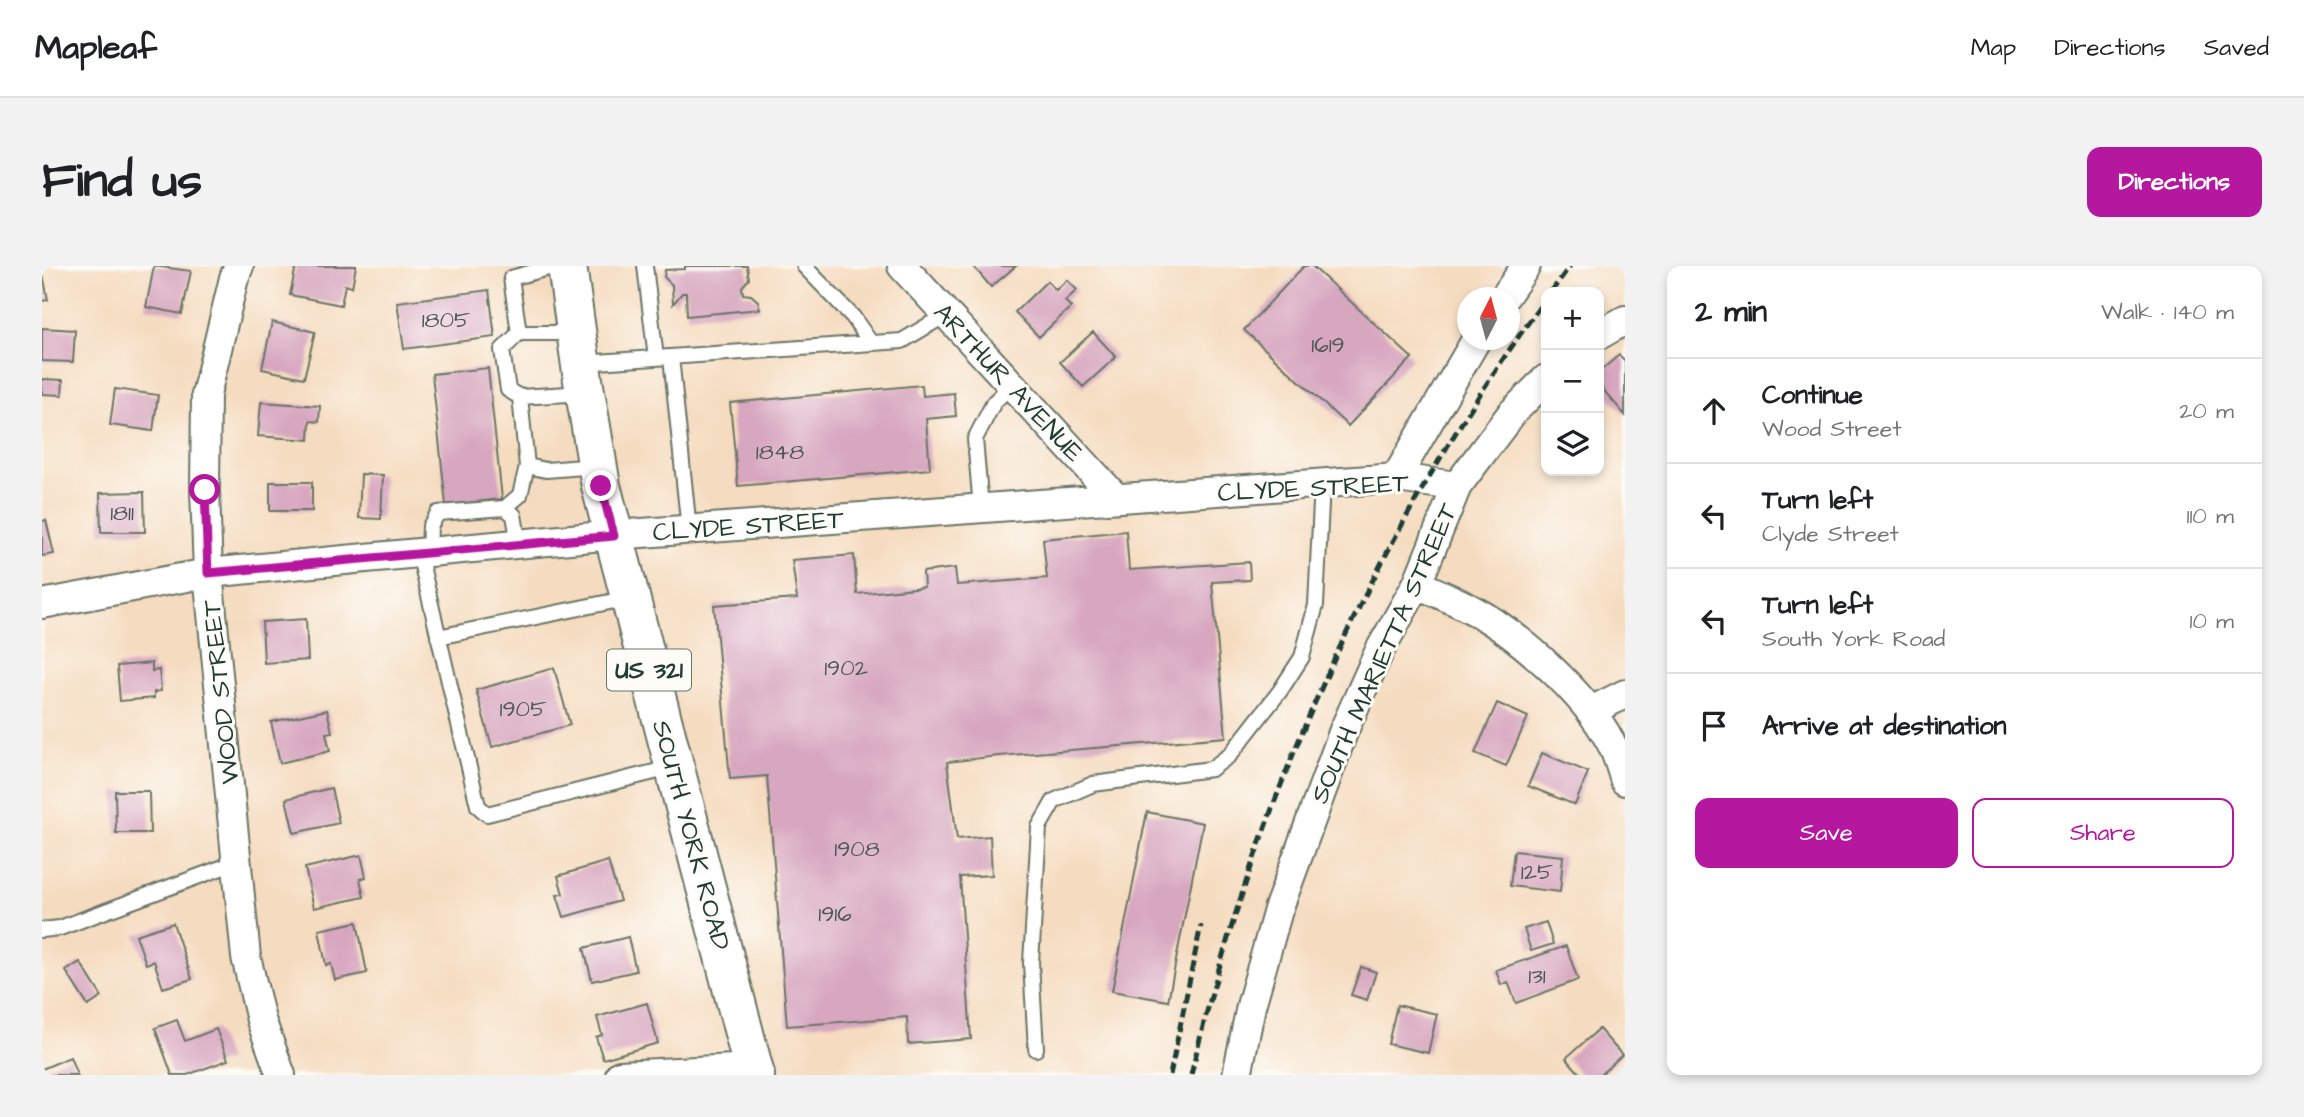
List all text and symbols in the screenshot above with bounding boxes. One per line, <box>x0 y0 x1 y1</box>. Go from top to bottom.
text: Mapleaf <box>35 25 157 71</box>
text: Map <box>1971 31 2016 65</box>
text: Directions <box>2054 31 2166 65</box>
text: Saved <box>2204 31 2269 65</box>
button: Directions <box>2087 147 2262 217</box>
text: Find us <box>42 148 202 216</box>
north arrow <box>1457 287 1520 350</box>
map controls <box>1541 287 1604 476</box>
button: + <box>1541 287 1604 350</box>
text: 2 min <box>1695 291 1767 333</box>
street label: ARTHUR AVENUE <box>925 295 1091 470</box>
text: Walk · 140 m <box>2101 296 2234 328</box>
house number: 1805 <box>422 304 470 336</box>
house number: 1619 <box>1311 329 1345 361</box>
button: − <box>1541 350 1604 413</box>
text: Continue <box>1762 377 1863 413</box>
icon: ahead <box>1695 392 1733 430</box>
text: 20 m <box>2179 395 2234 427</box>
button: layers <box>1541 413 1604 476</box>
text: Wood Street <box>1762 413 1901 445</box>
house number: 1848 <box>756 436 804 468</box>
street label: CLYDE STREET <box>1217 465 1410 511</box>
route end <box>585 470 616 501</box>
route start <box>189 474 220 505</box>
text: Turn left <box>1762 482 1873 518</box>
house number: 1811 <box>110 497 134 529</box>
street label: SOUTH MARIETTA STREET <box>1301 497 1467 809</box>
icon: left <box>1695 497 1733 535</box>
text: 110 m <box>2186 500 2234 532</box>
street label: CLYDE STREET <box>651 501 846 551</box>
text: Clyde Street <box>1762 518 1899 550</box>
text: Turn left <box>1762 587 1873 623</box>
street label: WOOD STREET <box>193 597 249 786</box>
icon: left <box>1695 602 1733 640</box>
text: 10 m <box>2189 605 2234 637</box>
text: South York Road <box>1762 623 1945 655</box>
road number: US 321 <box>607 650 691 690</box>
house number: 1902 <box>824 652 868 684</box>
house number: 1905 <box>500 693 546 725</box>
icon: arrive <box>1695 707 1733 745</box>
text: Arrive at destination <box>1762 708 2007 744</box>
street label: SOUTH YORK ROAD <box>643 716 739 954</box>
button: Save <box>1695 798 1958 868</box>
button: Share <box>1972 798 2234 868</box>
house number: 1908 <box>834 833 880 865</box>
house number: 125 <box>1521 856 1553 888</box>
house number: 1916 <box>818 898 852 930</box>
house number: 131 <box>1528 960 1546 992</box>

